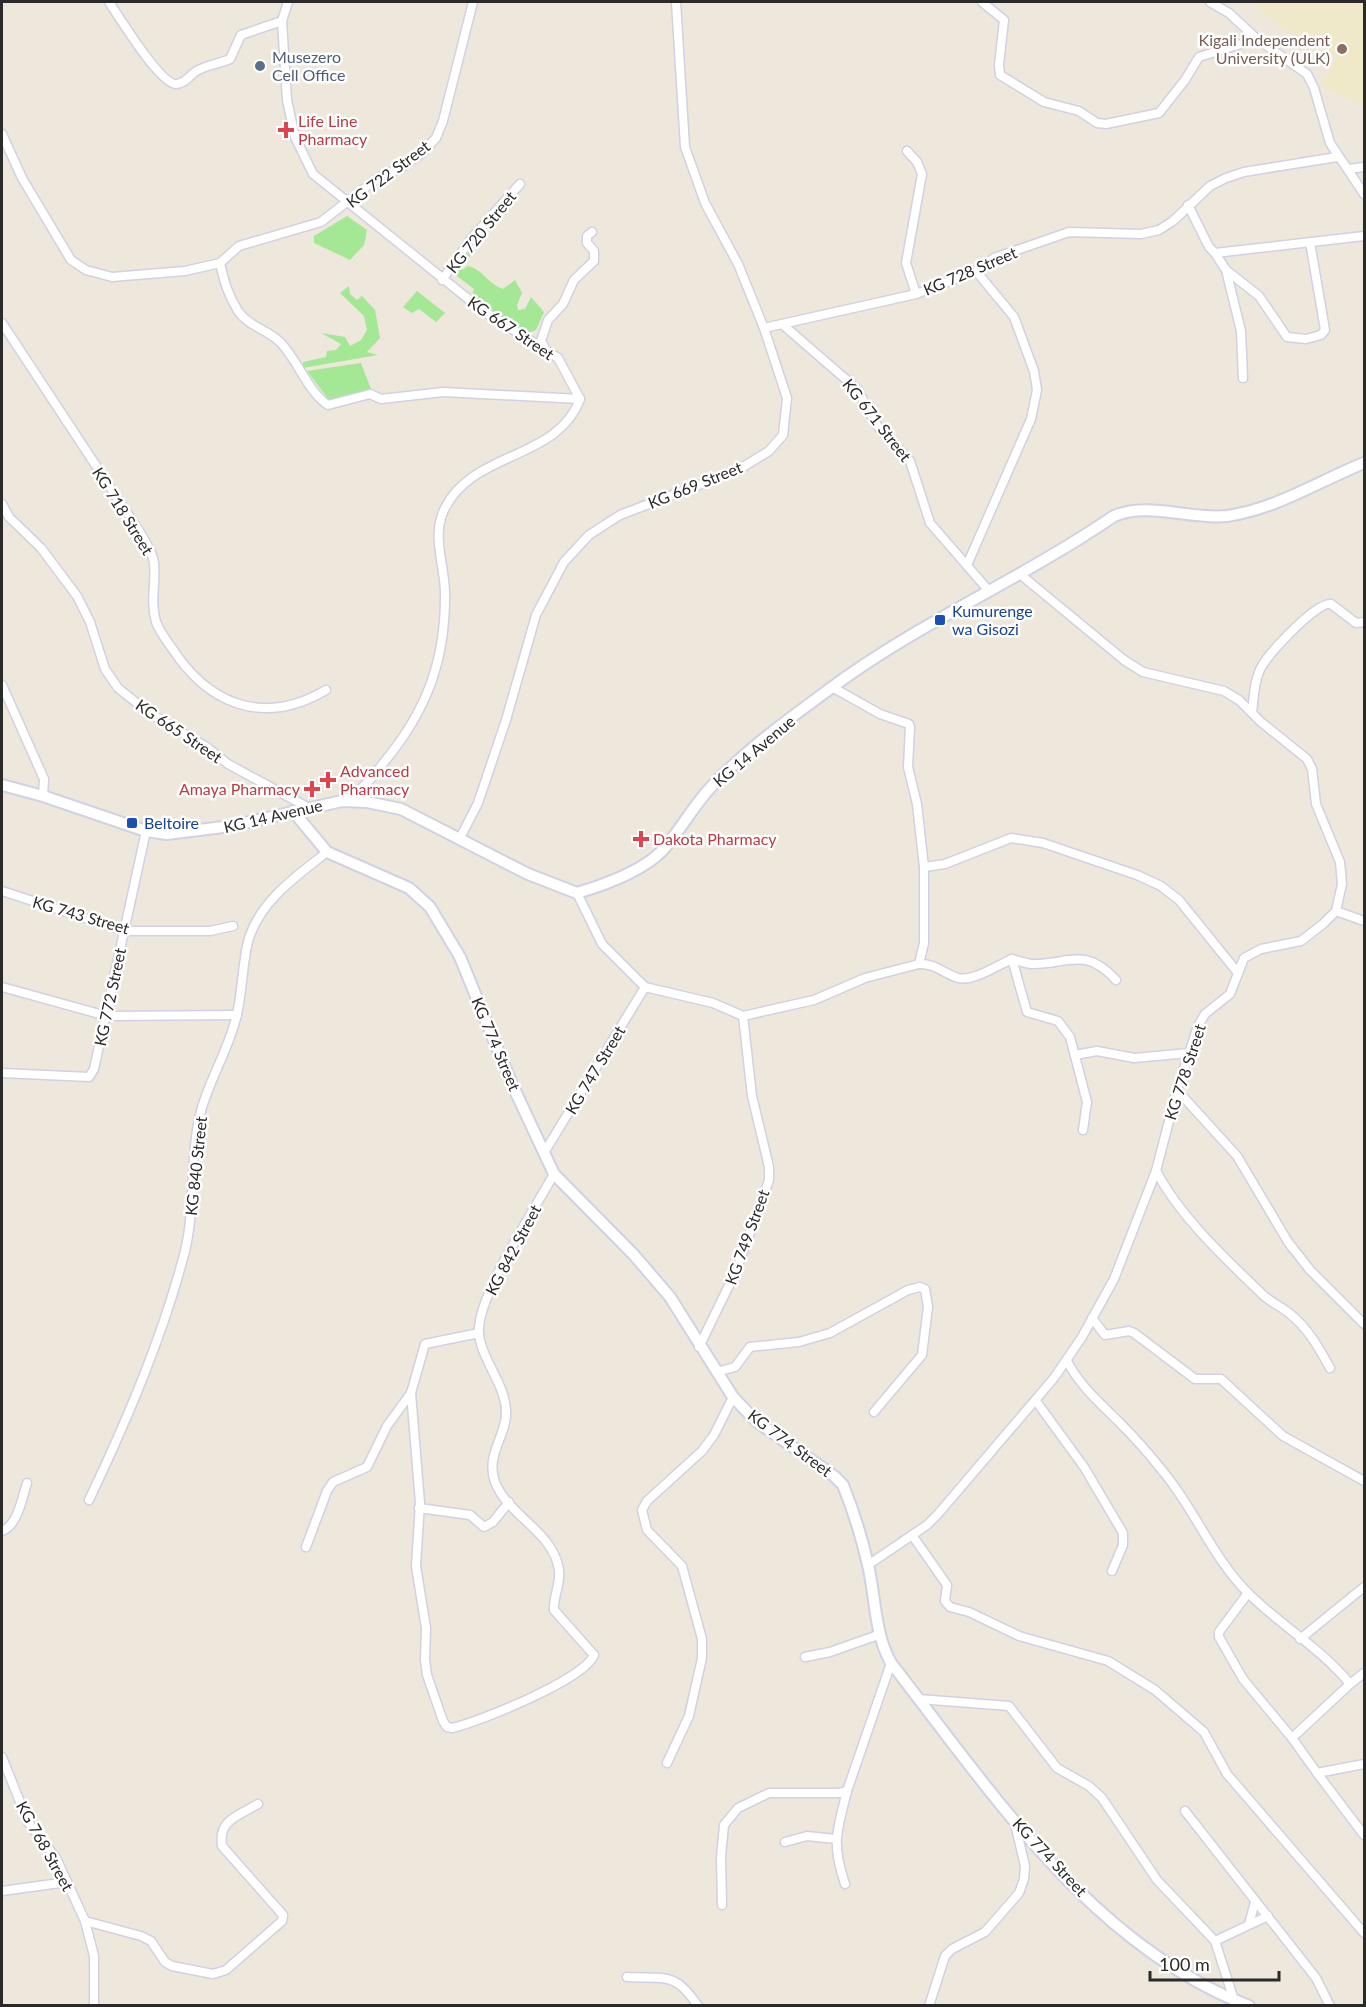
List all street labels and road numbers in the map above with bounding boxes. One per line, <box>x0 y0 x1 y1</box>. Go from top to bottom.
street label: KG 722 Street <box>342 136 433 211</box>
street label: KG 720 Street <box>442 187 520 276</box>
street label: KG 728 Street <box>920 242 1020 299</box>
street label: KG 667 Street <box>465 292 558 363</box>
street label: KG 671 Street <box>839 375 916 465</box>
street label: KG 669 Street <box>645 457 745 512</box>
street label: KG 718 Street <box>89 463 158 558</box>
street label: KG 665 Street <box>133 695 226 766</box>
street label: KG 14 Avenue <box>709 711 798 790</box>
street label: KG 14 Avenue <box>222 795 324 836</box>
street label: KG 743 Street <box>31 892 132 937</box>
street label: KG 772 Street <box>90 946 129 1048</box>
street label: KG 774 Street <box>468 994 525 1094</box>
street label: KG 778 Street <box>1160 1021 1209 1122</box>
street label: KG 747 Street <box>561 1022 629 1117</box>
street label: KG 840 Street <box>181 1115 210 1217</box>
street label: KG 749 Street <box>721 1186 773 1287</box>
street label: KG 842 Street <box>481 1201 544 1298</box>
street label: KG 774 Street <box>745 1405 836 1480</box>
street label: KG 768 Street <box>13 1798 78 1894</box>
street label: KG 774 Street <box>1009 1814 1092 1900</box>

